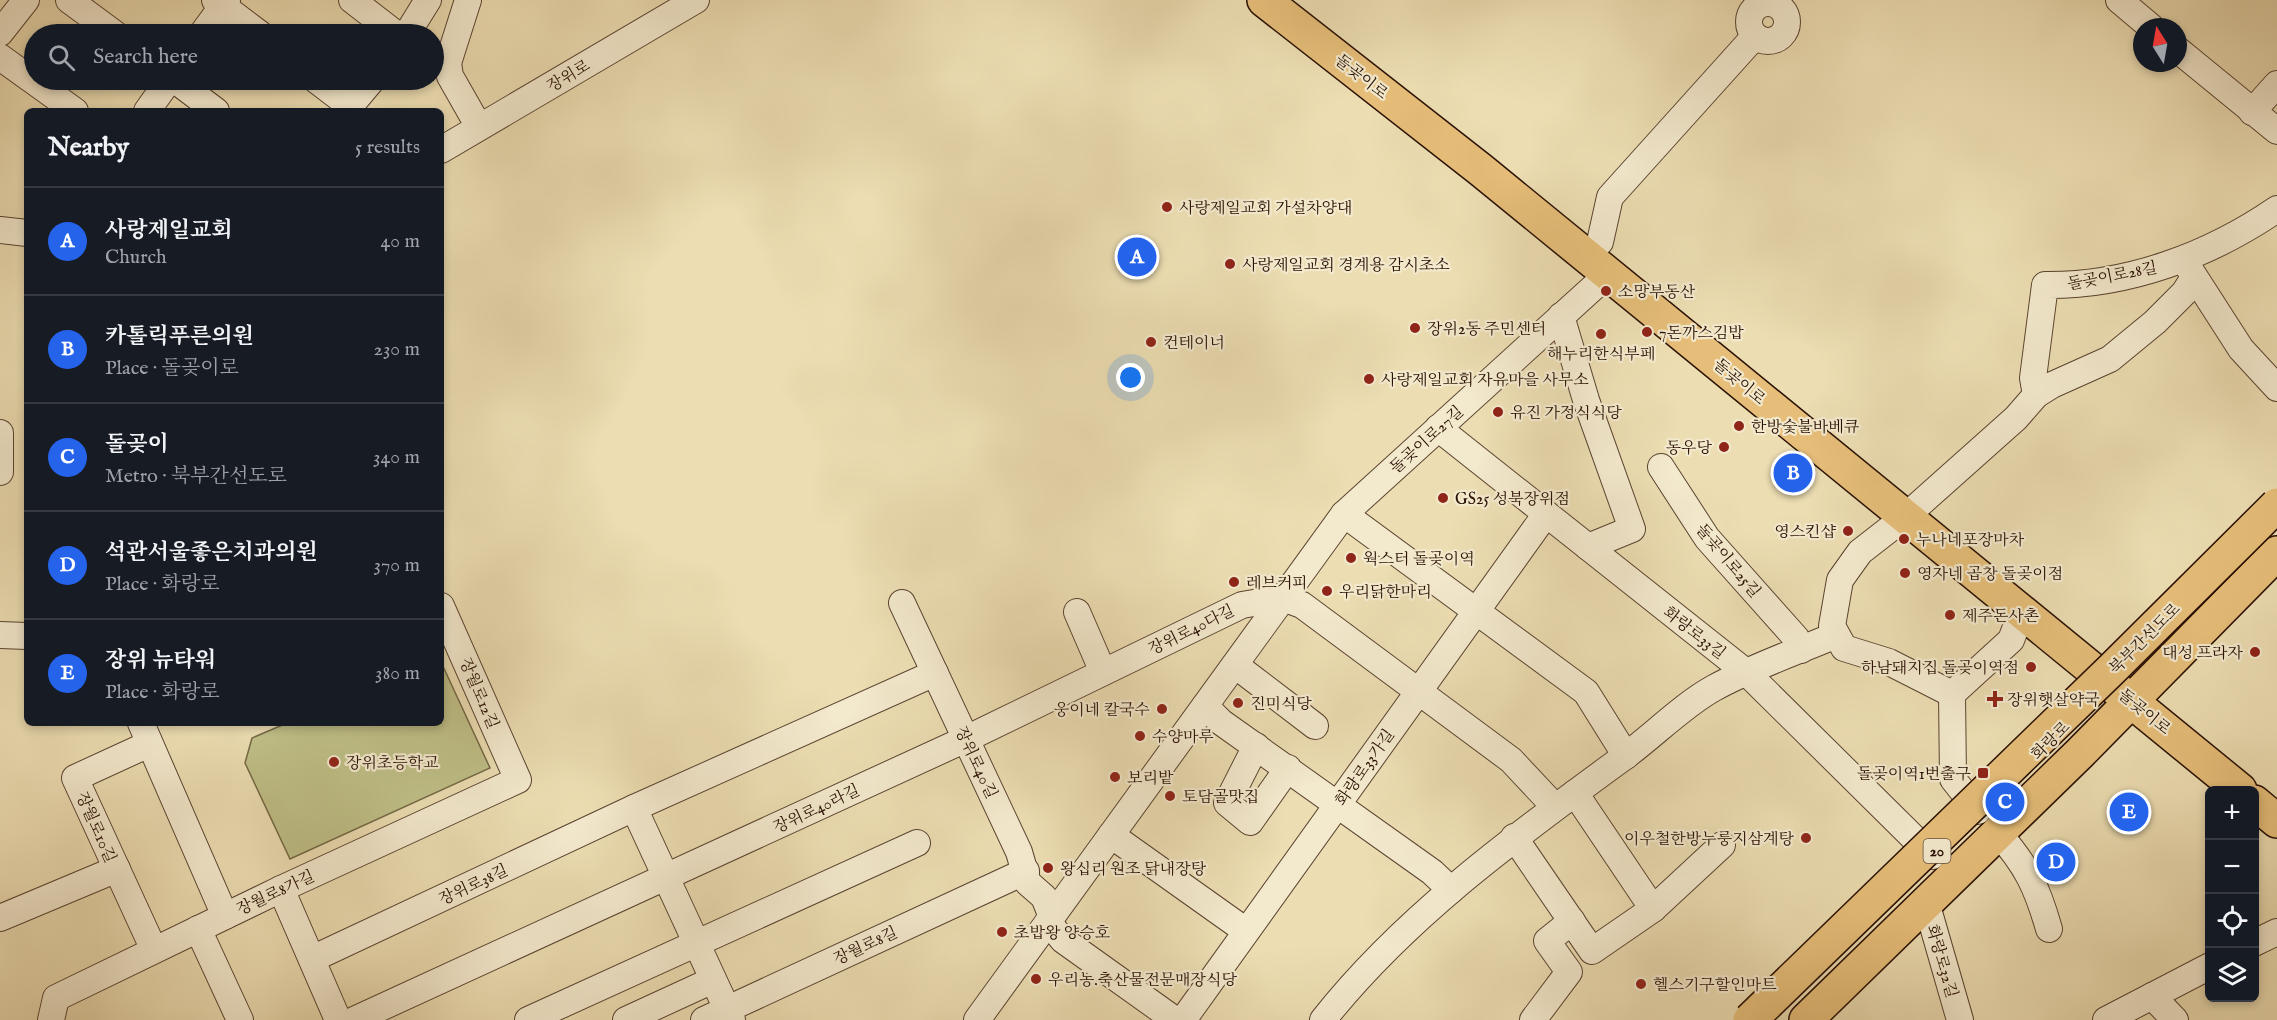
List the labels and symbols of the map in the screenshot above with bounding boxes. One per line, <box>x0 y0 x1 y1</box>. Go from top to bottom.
north arrow <box>2133 18 2187 72</box>
street label: 돌곶이로 <box>1330 51 1392 105</box>
street label: 장위로 <box>544 56 595 97</box>
place label: 사랑제일교회 가설차양대 <box>1179 199 1353 219</box>
marker: 사랑제일교회 가설차양대 <box>1160 200 1174 214</box>
pin: A <box>1118 234 1156 280</box>
place label: 사랑제일교회 경계용 감시초소 <box>1242 256 1450 276</box>
marker: 사랑제일교회 경계용 감시초소 <box>1223 257 1237 271</box>
street label: 돌곶이로28길 <box>2066 258 2159 295</box>
place label: 소망부동산 <box>1618 283 1696 303</box>
marker: 소망부동산 <box>1599 284 1613 298</box>
place label: 장위2동 주민센터 <box>1427 320 1546 340</box>
marker: 장위2동 주민센터 <box>1408 321 1422 335</box>
place label: 7돈까스김밥 <box>1659 324 1744 344</box>
marker: 7돈까스김밥 <box>1640 325 1654 339</box>
marker: 해누리한식부페 <box>1594 327 1608 341</box>
place label: 컨테이너 <box>1163 334 1225 354</box>
marker: 컨테이너 <box>1144 335 1158 349</box>
place label: 해누리한식부페 <box>1547 345 1655 365</box>
street label: 돌곶이로 <box>1709 355 1769 410</box>
your location <box>1116 363 1145 392</box>
place label: 사랑제일교회 자유마을 사무소 <box>1381 371 1589 391</box>
marker: 사랑제일교회 자유마을 사무소 <box>1362 372 1376 386</box>
street label: 돌곶이로27길 <box>1386 402 1468 479</box>
place label: 유진 가정식식당 <box>1510 404 1622 424</box>
marker: 유진 가정식식당 <box>1491 405 1505 419</box>
place label: 한방숯불바베큐 <box>1751 418 1860 438</box>
marker: 한방숯불바베큐 <box>1732 419 1746 433</box>
place label: 동우당 <box>1666 439 1713 459</box>
marker: 동우당 <box>1717 440 1731 454</box>
pin: B <box>1774 450 1812 496</box>
place label: GS25 성북장위점 <box>1455 490 1570 510</box>
marker: GS25 성북장위점 <box>1436 491 1450 505</box>
street label: 돌곶이로25길 <box>1691 520 1764 602</box>
place label: 영스킨샵 <box>1774 523 1837 543</box>
marker: 영스킨샵 <box>1841 524 1855 538</box>
place label: 누나네포장마차 <box>1916 531 2025 551</box>
marker: 누나네포장마차 <box>1897 532 1911 546</box>
place label: 웍스터 돌곶이역 <box>1363 550 1475 570</box>
marker: 웍스터 돌곶이역 <box>1344 551 1358 565</box>
place label: 영자네 곱창 돌곶이점 <box>1917 565 2063 585</box>
marker: 영자네 곱창 돌곶이점 <box>1898 566 1912 580</box>
place label: 레브커피 <box>1246 574 1308 594</box>
marker: 레브커피 <box>1227 575 1241 589</box>
place label: 우리닭한마리 <box>1339 583 1432 603</box>
marker: 우리닭한마리 <box>1320 584 1334 598</box>
street label: 북부간선도로 <box>2106 599 2186 679</box>
street label: 장위로40다길 <box>1146 601 1238 660</box>
street label: 화랑로33길 <box>1659 603 1729 664</box>
place label: 제주돈사촌 <box>1962 607 2039 627</box>
marker: 제주돈사촌 <box>1943 608 1957 622</box>
place label: 대성 프라자 <box>2162 644 2244 664</box>
marker: 대성 프라자 <box>2248 645 2262 659</box>
street label: 장월로12길 <box>454 655 502 732</box>
place label: 하남돼지집 돌곶이역점 <box>1861 659 2019 679</box>
marker: 하남돼지집 돌곶이역점 <box>2024 660 2038 674</box>
street label: 돌곶이로 <box>2113 685 2174 740</box>
place label: 장위햇살약국 <box>2007 691 2100 711</box>
marker: 장위햇살약국 <box>1988 692 2002 706</box>
place label: 진미식당 <box>1250 695 1312 715</box>
marker: 진미식당 <box>1231 696 1245 710</box>
place label: 웅이네 칼국수 <box>1054 701 1150 721</box>
marker: 웅이네 칼국수 <box>1155 702 1169 716</box>
street label: 화랑로 <box>2028 718 2075 765</box>
street label: 장위로40길 <box>950 723 1001 802</box>
street label: 화랑로33가길 <box>1332 726 1399 810</box>
place label: 수양마루 <box>1152 728 1214 748</box>
marker: 수양마루 <box>1133 729 1147 743</box>
place label: 장위초등학교 <box>346 754 439 774</box>
marker: 장위초등학교 <box>327 755 341 769</box>
place label: 돌곶이역1번출구 <box>1857 765 1971 785</box>
marker: 돌곶이역1번출구 <box>1976 766 1990 780</box>
place label: 보리밭 <box>1127 769 1174 789</box>
marker: 보리밭 <box>1108 770 1122 784</box>
pin: C <box>1986 780 2024 824</box>
street label: 장위로40라길 <box>770 781 863 839</box>
place label: 토담골맛집 <box>1182 788 1259 808</box>
street label: 장월로10길 <box>71 789 120 866</box>
marker: 토담골맛집 <box>1163 789 1177 803</box>
pin: E <box>2110 790 2148 834</box>
place label: 이우철한방누룽지삼계탕 <box>1624 830 1795 850</box>
marker: 이우철한방누룽지삼계탕 <box>1799 831 1813 845</box>
road number: 20 <box>1924 839 1950 863</box>
pin: D <box>2036 840 2076 884</box>
place label: 왕십리 원조 닭내장탕 <box>1060 860 1207 880</box>
street label: 장위로38길 <box>436 861 512 911</box>
marker: 왕십리 원조 닭내장탕 <box>1041 861 1055 875</box>
street label: 장월로8가길 <box>234 867 318 921</box>
street label: 장월로8길 <box>831 923 901 970</box>
street label: 화랑로32길 <box>1921 923 1961 1001</box>
place label: 초밥왕 양승호 <box>1014 924 1111 944</box>
marker: 초밥왕 양승호 <box>995 925 1009 939</box>
place label: 우리농.축산물전문매장식당 <box>1048 971 1237 991</box>
marker: 우리농.축산물전문매장식당 <box>1029 972 1043 986</box>
place label: 헬스기구할인마트 <box>1653 976 1777 996</box>
marker: 헬스기구할인마트 <box>1634 977 1648 991</box>

